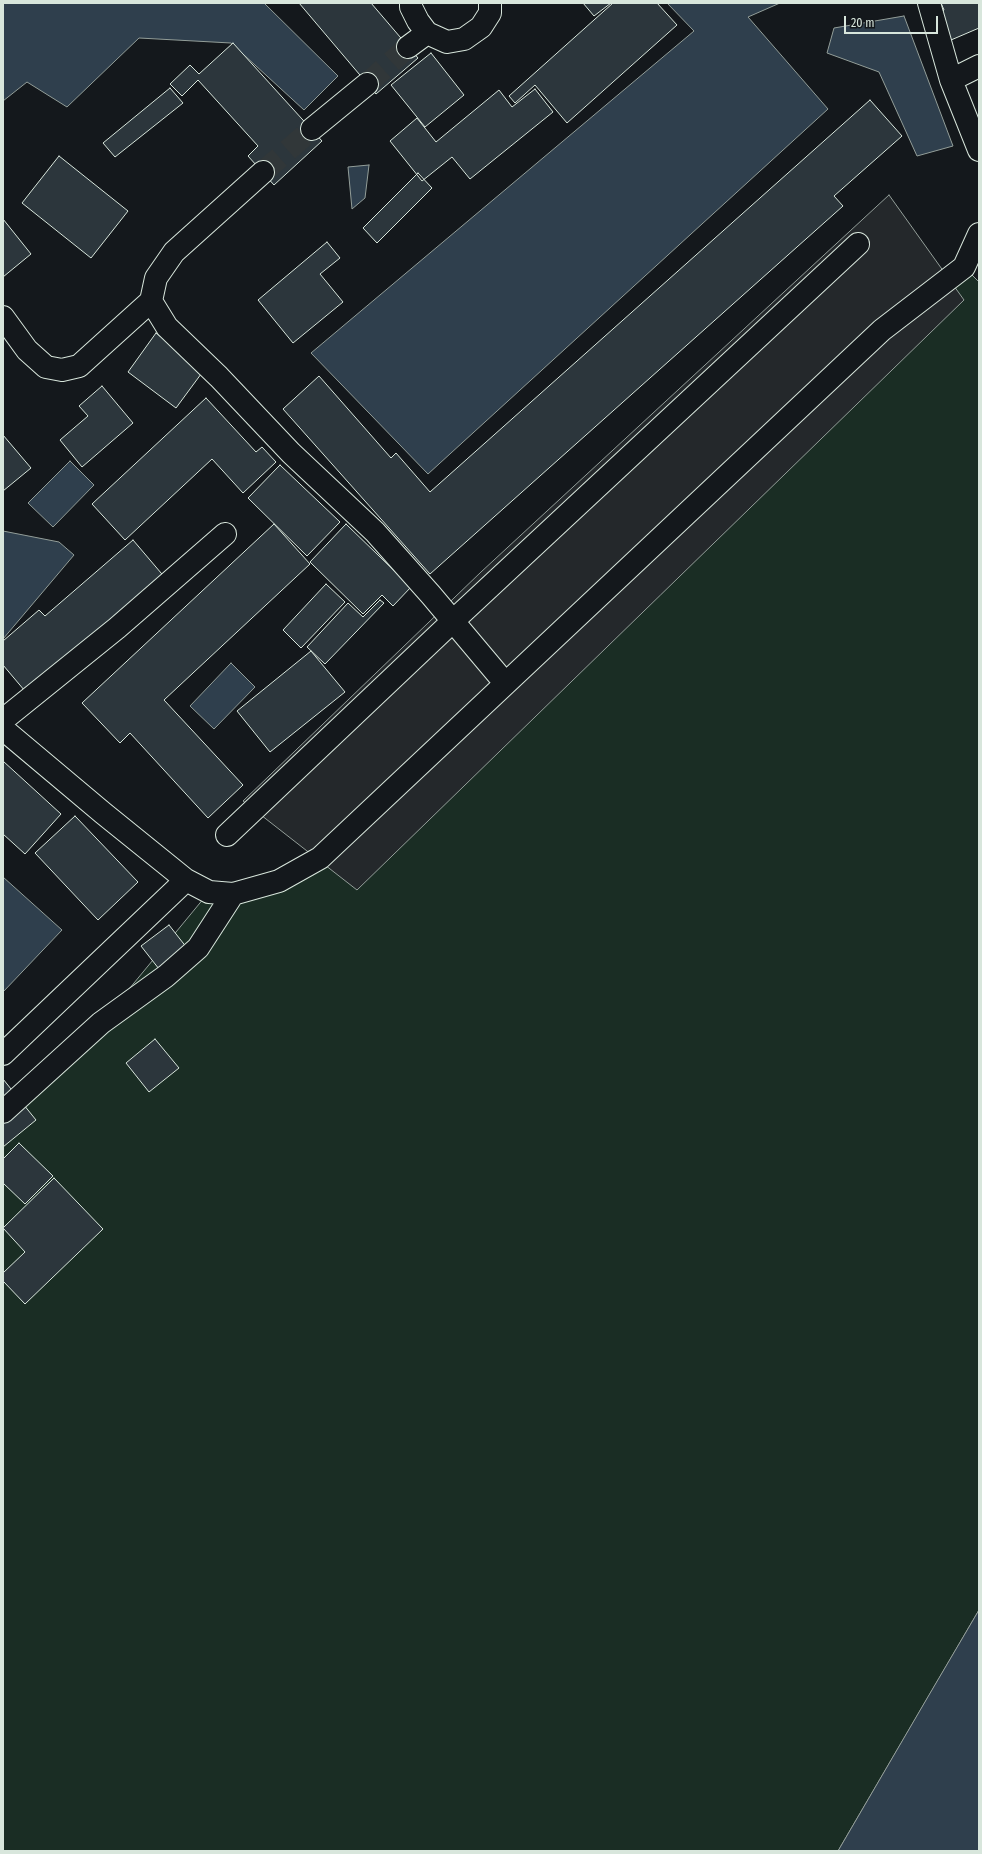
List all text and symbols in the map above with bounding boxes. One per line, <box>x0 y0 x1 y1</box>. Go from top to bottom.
scale bar <box>846 8 940 34</box>
text: 20 m <box>851 16 875 30</box>

